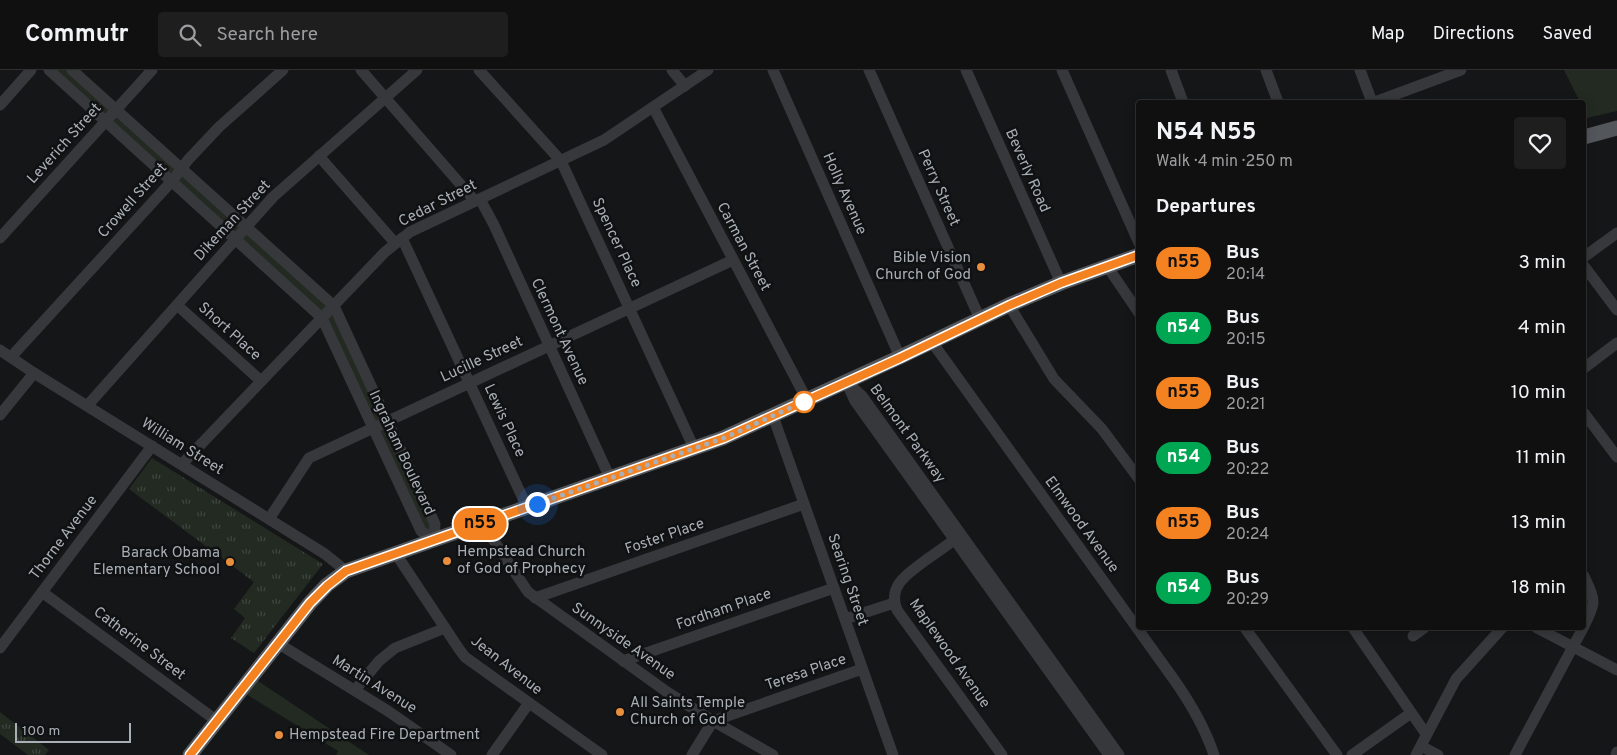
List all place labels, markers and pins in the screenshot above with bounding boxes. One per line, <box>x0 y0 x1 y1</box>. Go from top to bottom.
place label: Bible Vision Church of God <box>875 249 971 285</box>
marker: Bible Vision Church of God <box>975 261 987 273</box>
unlabelled marker <box>793 391 815 413</box>
place label: Hempstead Church of God of Prophecy <box>457 543 586 579</box>
place label: Barack Obama Elementary School <box>93 544 220 580</box>
marker: Hempstead Church of God of Prophecy <box>441 555 453 567</box>
marker: Barack Obama Elementary School <box>224 556 236 568</box>
place label: All Saints Temple Church of God <box>630 694 745 730</box>
marker: All Saints Temple Church of God <box>614 706 626 718</box>
place label: Hempstead Fire Department <box>289 726 480 745</box>
marker: Hempstead Fire Department <box>273 729 285 741</box>

